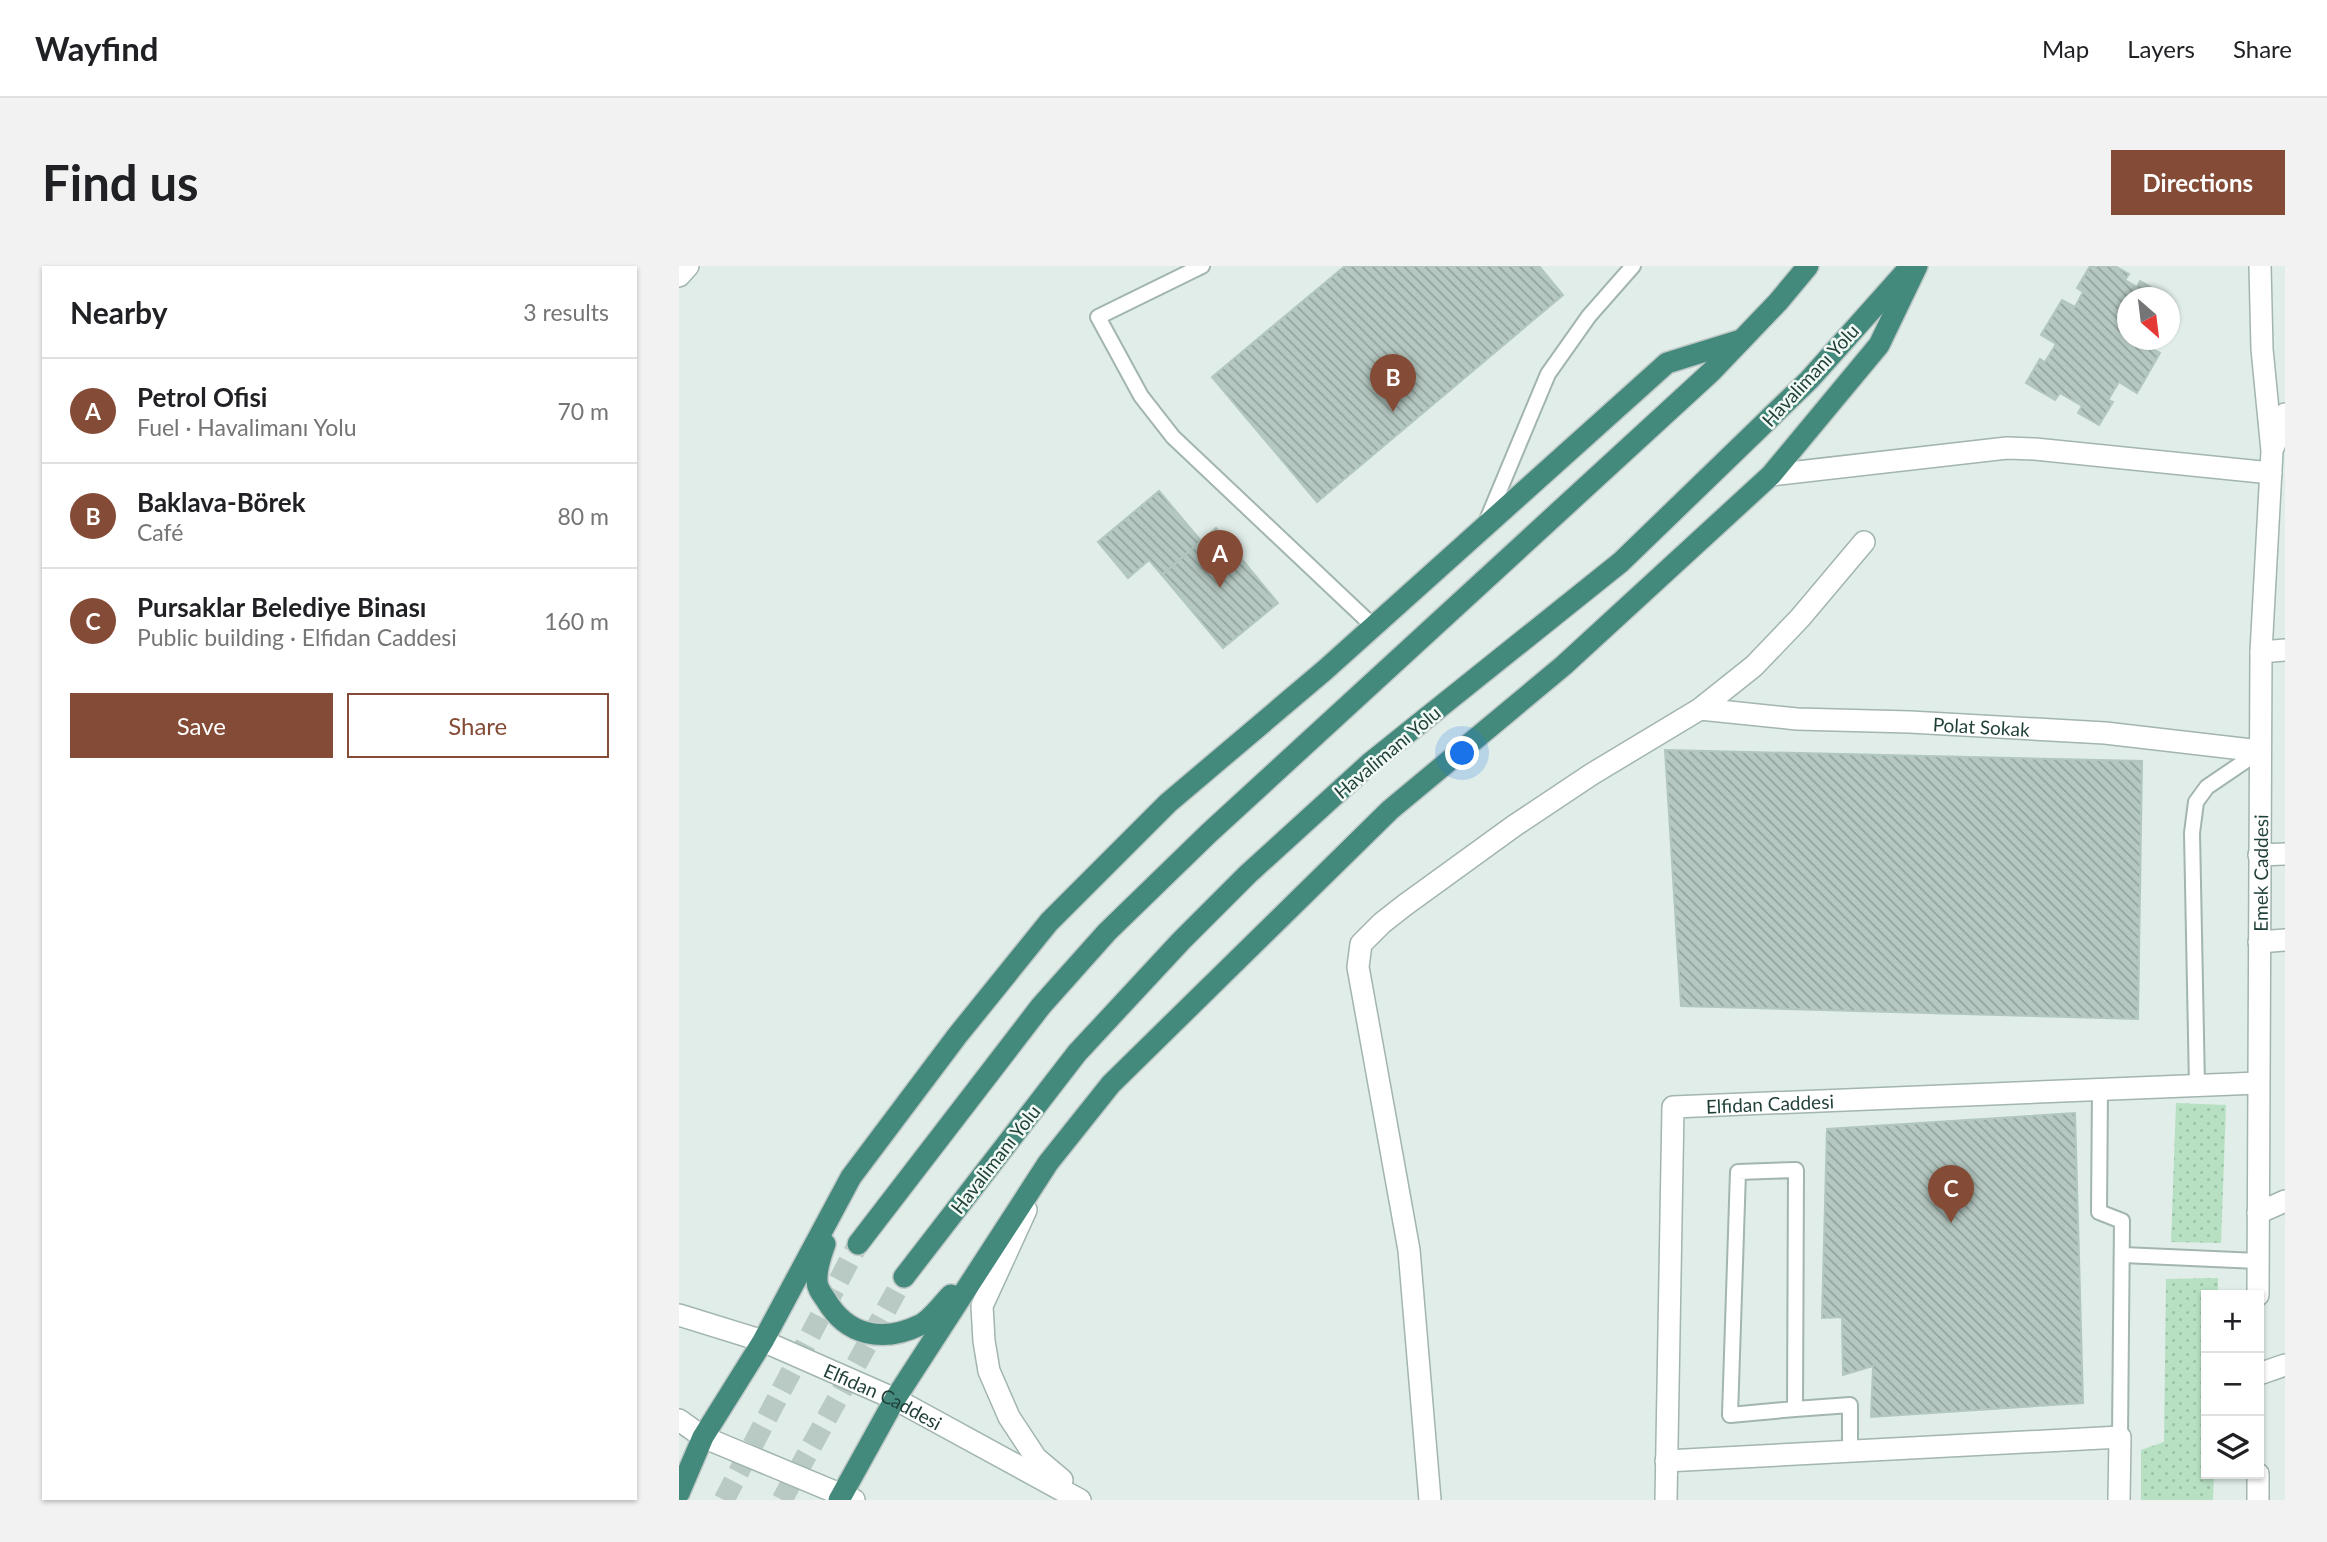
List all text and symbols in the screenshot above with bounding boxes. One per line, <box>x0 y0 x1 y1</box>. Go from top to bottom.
text: Wayfind <box>35 28 159 68</box>
text: Map <box>2042 34 2089 63</box>
text: Layers <box>2127 34 2195 63</box>
text: Share <box>2233 34 2292 63</box>
button: Directions <box>2111 150 2285 215</box>
text: Find us <box>42 153 199 211</box>
north arrow <box>2117 287 2180 350</box>
text: Nearby <box>70 294 168 330</box>
text: 3 results <box>523 298 609 326</box>
street label: Havalimanı Yolu <box>1757 319 1863 431</box>
pin: B <box>1370 354 1416 412</box>
text: Petrol Ofisi <box>137 381 267 413</box>
text: A <box>85 397 101 425</box>
text: 70 m <box>558 397 609 425</box>
text: Fuel · Havalimanı Yolu <box>137 413 357 441</box>
text: Baklava-Börek <box>137 486 306 518</box>
text: B <box>85 502 101 530</box>
text: 80 m <box>558 502 609 530</box>
text: Café <box>137 518 183 546</box>
pin: A <box>1197 530 1243 588</box>
text: Pursaklar Belediye Binası <box>137 591 426 623</box>
text: C <box>85 607 101 635</box>
text: 160 m <box>544 607 609 635</box>
text: Public building · Elfidan Caddesi <box>137 623 457 651</box>
button: Save <box>70 693 333 758</box>
button: Share <box>347 693 609 758</box>
street label: Havalimanı Yolu <box>1329 701 1445 803</box>
street label: Polat Sokak <box>1932 712 2031 740</box>
your location <box>1445 736 1479 770</box>
street label: Emek Caddesi <box>2248 814 2272 932</box>
street label: Elfidan Caddesi <box>1705 1089 1834 1117</box>
street label: Havalimanı Yolu <box>945 1100 1045 1218</box>
pin: C <box>1928 1165 1974 1223</box>
map controls <box>2201 1290 2264 1479</box>
button: + <box>2201 1290 2264 1353</box>
button: − <box>2201 1353 2264 1416</box>
street label: Elfidan Caddesi <box>821 1358 946 1434</box>
button: layers <box>2201 1416 2264 1479</box>

